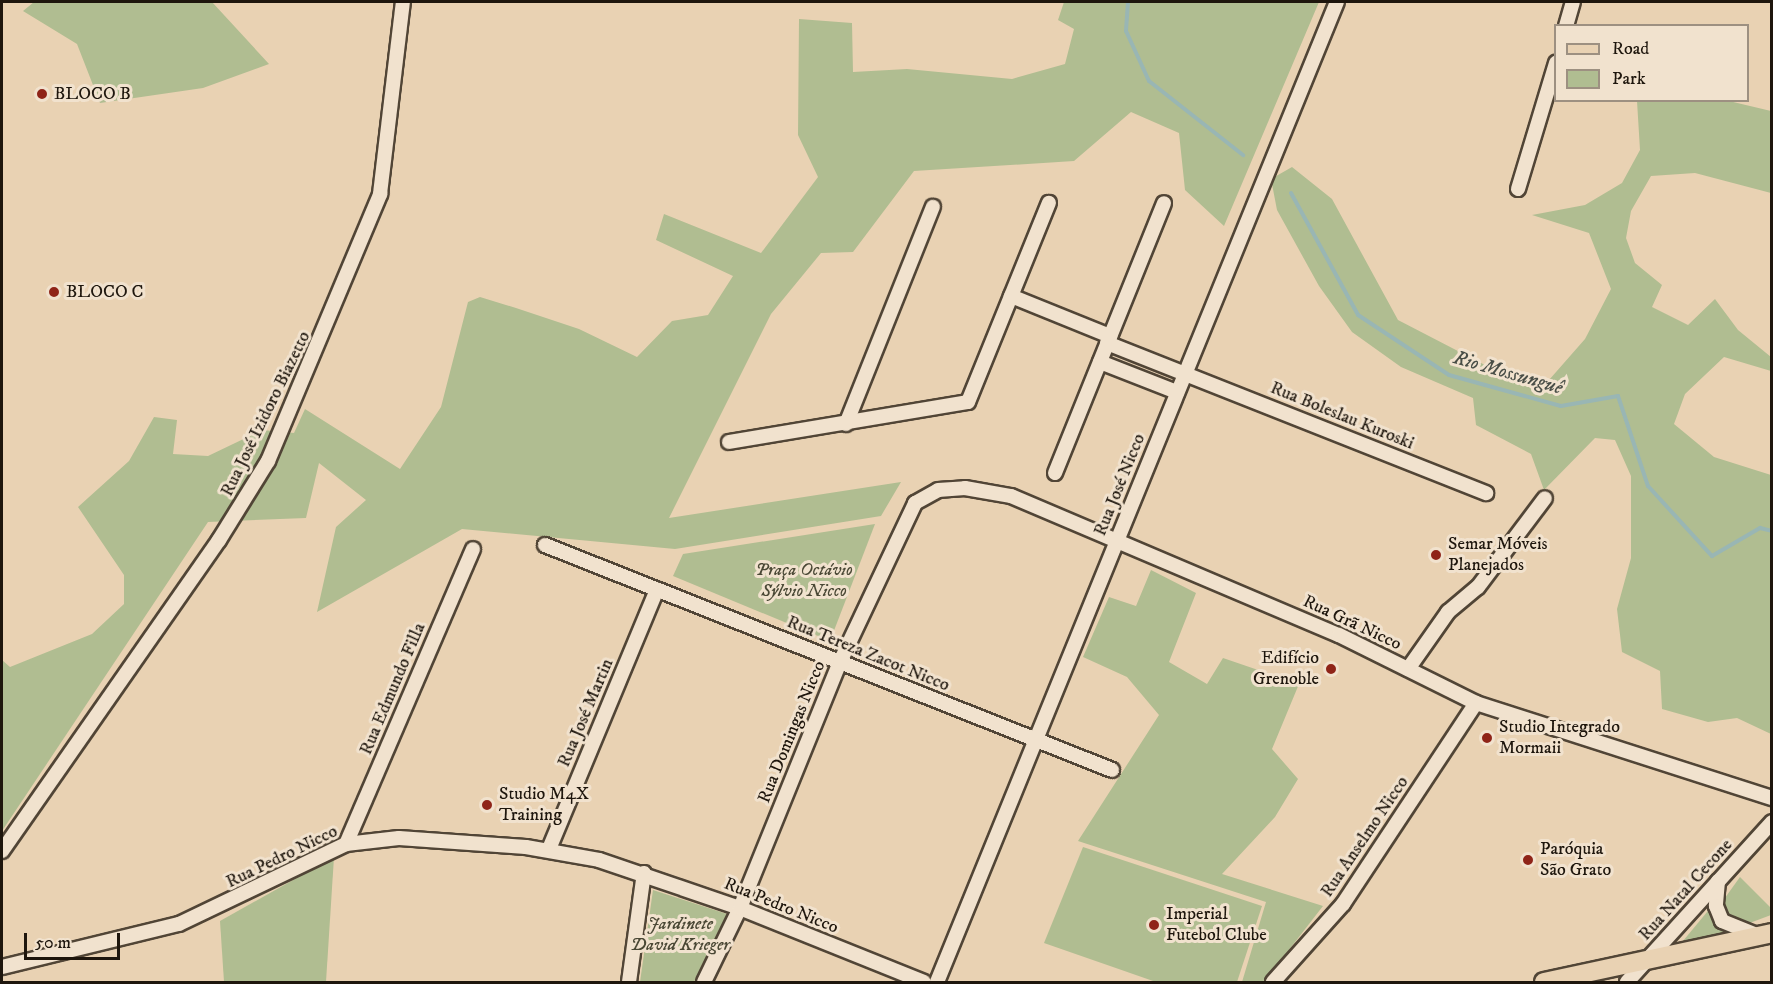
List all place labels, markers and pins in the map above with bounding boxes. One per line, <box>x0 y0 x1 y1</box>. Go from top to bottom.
place label: BLOCO B <box>54 83 131 105</box>
marker: BLOCO B <box>35 87 49 101</box>
place label: BLOCO C <box>66 281 144 303</box>
marker: BLOCO C <box>47 285 61 299</box>
place label: Semar Móveis Planejados <box>1448 534 1548 576</box>
marker: Semar Móveis Planejados <box>1429 548 1443 562</box>
place label: Edifício Grenoble <box>1253 648 1319 690</box>
marker: Edifício Grenoble <box>1324 662 1338 676</box>
place label: Studio Integrado Mormaii <box>1499 717 1620 760</box>
marker: Studio Integrado Mormaii <box>1480 731 1494 745</box>
place label: Studio M4X Training <box>499 784 589 826</box>
marker: Studio M4X Training <box>480 798 494 812</box>
place label: Paróquia São Grato <box>1540 839 1611 882</box>
marker: Paróquia São Grato <box>1521 853 1535 867</box>
place label: Imperial Futebol Clube <box>1166 904 1267 946</box>
marker: Imperial Futebol Clube <box>1147 918 1161 932</box>

